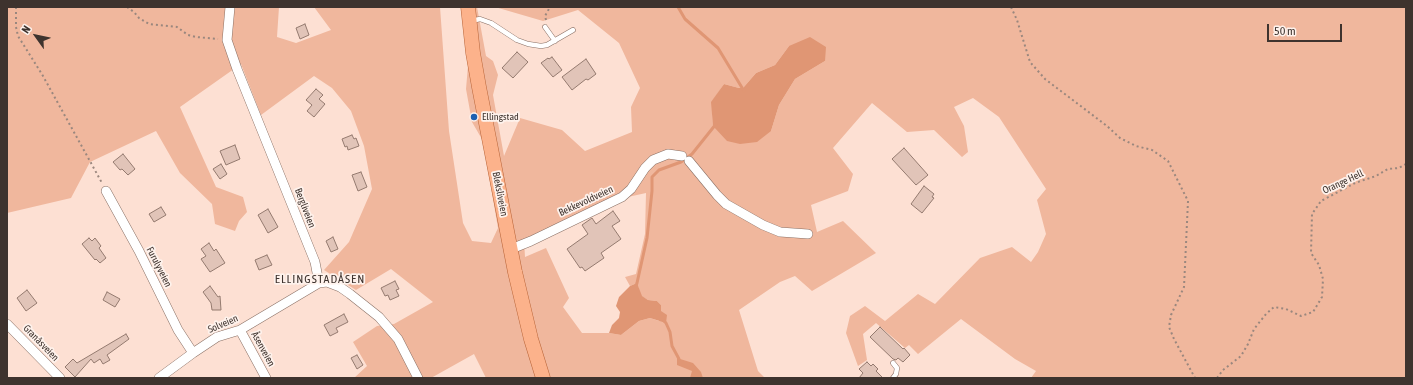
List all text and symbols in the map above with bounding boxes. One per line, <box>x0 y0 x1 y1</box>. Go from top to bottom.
north arrow <box>16 16 56 56</box>
scale bar <box>1269 16 1344 42</box>
text: N <box>19 23 33 35</box>
text: 50 m <box>1274 24 1296 38</box>
place label: Ellingstad <box>482 111 519 123</box>
marker: Ellingstad <box>469 112 479 122</box>
street label: Orange Hell <box>1321 167 1365 197</box>
street label: Bleksliveien <box>490 171 510 217</box>
street label: Bekkevoldveien <box>557 183 615 219</box>
street label: Bergliveien <box>292 187 318 229</box>
street label: Furulyveien <box>144 245 174 289</box>
district label: ELLINGSTADÅSEN <box>275 272 365 286</box>
street label: Solveien <box>206 312 240 336</box>
street label: Granåsveien <box>21 322 61 364</box>
street label: Åsenveien <box>249 329 277 369</box>

